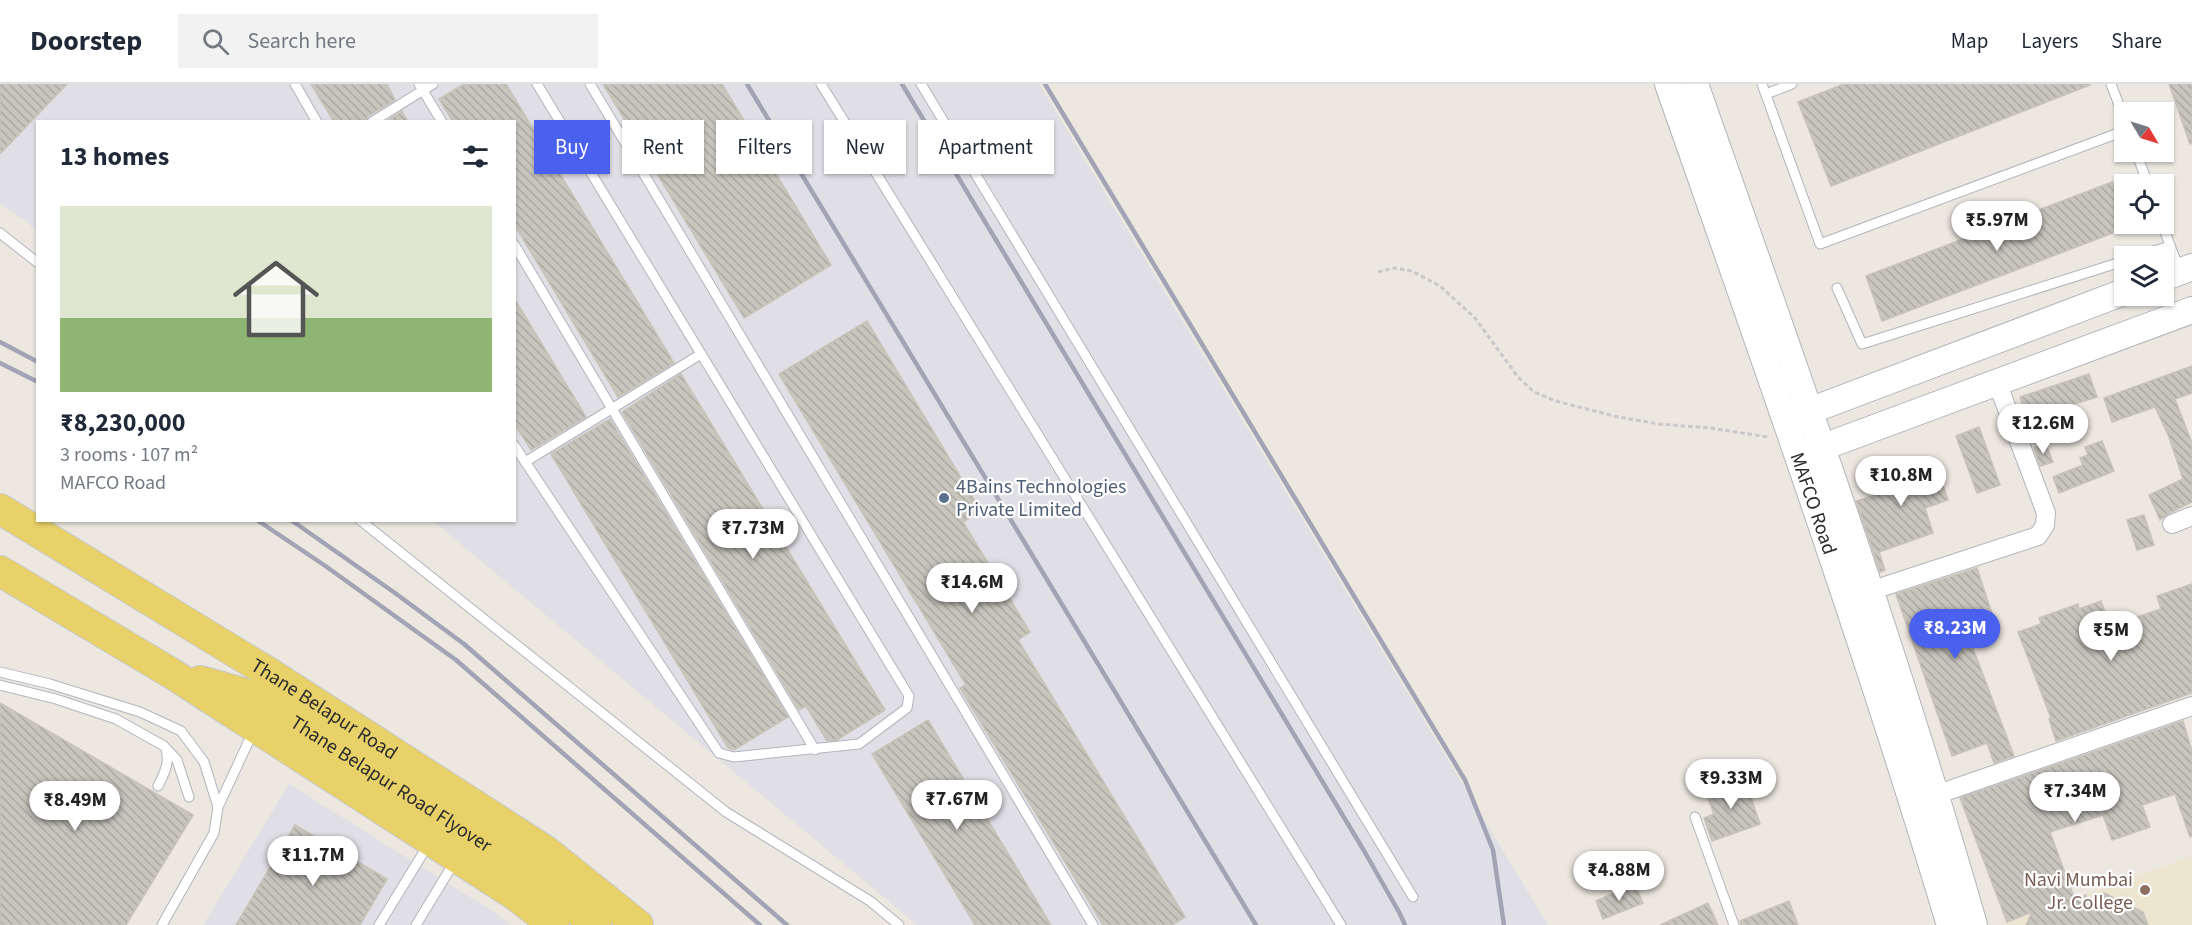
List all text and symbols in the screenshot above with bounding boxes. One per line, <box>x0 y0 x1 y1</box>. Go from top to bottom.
search box <box>178 14 598 68</box>
text: Doorstep <box>30 21 142 61</box>
icon: search <box>199 25 232 58</box>
text: Search here <box>247 25 356 57</box>
text: Map <box>1951 26 1988 56</box>
text: Layers <box>2021 26 2078 56</box>
text: Share <box>2111 26 2162 56</box>
north arrow <box>2114 102 2174 162</box>
map controls <box>2114 102 2174 306</box>
chip: Buy <box>534 120 610 174</box>
chip: Rent <box>622 120 704 174</box>
chip: Filters <box>716 120 812 174</box>
chip: New <box>824 120 906 174</box>
chip: Apartment <box>918 120 1054 174</box>
text: 13 homes <box>60 138 169 175</box>
icon: filters <box>459 140 492 173</box>
button: locate <box>2114 174 2174 234</box>
pin: ₹5.97M <box>1948 201 2046 252</box>
text: ₹5.97M <box>1965 206 2029 234</box>
icon: home <box>222 245 330 353</box>
button: layers <box>2114 246 2174 306</box>
text: ₹8,230,000 <box>60 404 185 441</box>
pin: ₹12.6M <box>1994 404 2092 455</box>
text: ₹12.6M <box>2011 409 2075 437</box>
text: 3 rooms · 107 m² <box>60 441 198 469</box>
street label: MAFCO Road <box>1783 449 1843 558</box>
pin: ₹10.8M <box>1852 456 1950 507</box>
text: ₹10.8M <box>1869 461 1933 489</box>
text: MAFCO Road <box>60 469 166 497</box>
place label: 4Bains Technologies Private Limited <box>956 473 1126 524</box>
marker: 4Bains Technologies Private Limited <box>937 491 951 505</box>
pin: ₹7.73M <box>704 509 802 560</box>
text: ₹7.73M <box>721 514 785 542</box>
pin: ₹14.6M <box>923 563 1021 614</box>
text: ₹14.6M <box>940 568 1004 596</box>
pin: ₹8.23M <box>1906 609 2004 660</box>
pin: ₹5M <box>2082 611 2140 662</box>
text: ₹8.23M <box>1923 614 1987 642</box>
text: ₹5M <box>2093 616 2129 644</box>
street label: Thane Belapur Road <box>245 652 403 767</box>
street label: Thane Belapur Road Flyover <box>285 709 497 859</box>
pin: ₹9.33M <box>1682 759 1780 810</box>
text: ₹9.33M <box>1699 764 1763 792</box>
pin: ₹7.34M <box>2026 772 2124 823</box>
text: ₹7.34M <box>2043 777 2107 805</box>
pin: ₹7.67M <box>908 780 1006 831</box>
pin: ₹8.49M <box>26 781 124 832</box>
text: ₹7.67M <box>925 785 989 813</box>
text: ₹8.49M <box>43 786 107 814</box>
pin: ₹11.7M <box>264 836 362 887</box>
text: ₹11.7M <box>281 841 345 869</box>
pin: ₹4.88M <box>1570 851 1668 902</box>
text: ₹4.88M <box>1587 856 1651 884</box>
place label: Navi Mumbai Jr. College <box>2024 866 2133 917</box>
marker: Navi Mumbai Jr. College <box>2138 883 2152 897</box>

